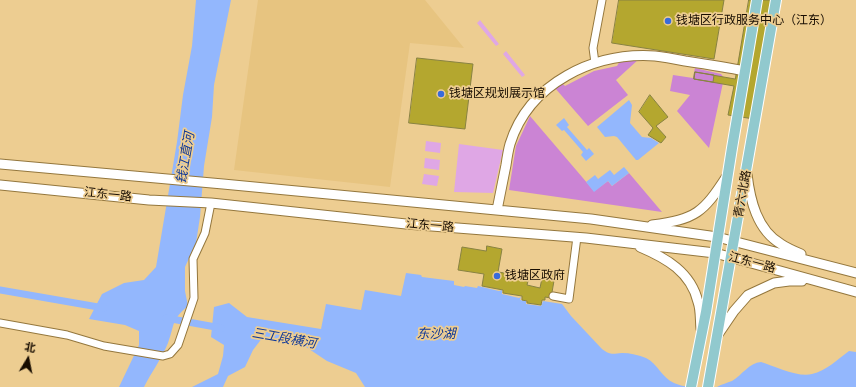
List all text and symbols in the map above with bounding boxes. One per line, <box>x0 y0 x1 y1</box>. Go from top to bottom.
place label: 钱塘区行政服务中心（江东） <box>676 14 832 28</box>
marker: 钱塘区行政服务中心（江东） <box>663 16 673 26</box>
place label: 钱塘区规划展示馆 <box>449 87 545 101</box>
marker: 钱塘区规划展示馆 <box>436 89 446 99</box>
water label: 钱江直河 <box>174 131 198 185</box>
street label: 青六北路 <box>732 169 754 219</box>
street label: 江东一路 <box>83 185 133 205</box>
street label: 江东一路 <box>405 217 455 235</box>
street label: 江东一路 <box>727 250 777 276</box>
place label: 钱塘区政府 <box>505 269 565 283</box>
marker: 钱塘区政府 <box>492 271 502 281</box>
water label: 三工段横河 <box>251 326 317 352</box>
water label: 东沙湖 <box>417 327 455 343</box>
north arrow <box>8 339 48 379</box>
text: 北 <box>23 339 37 355</box>

